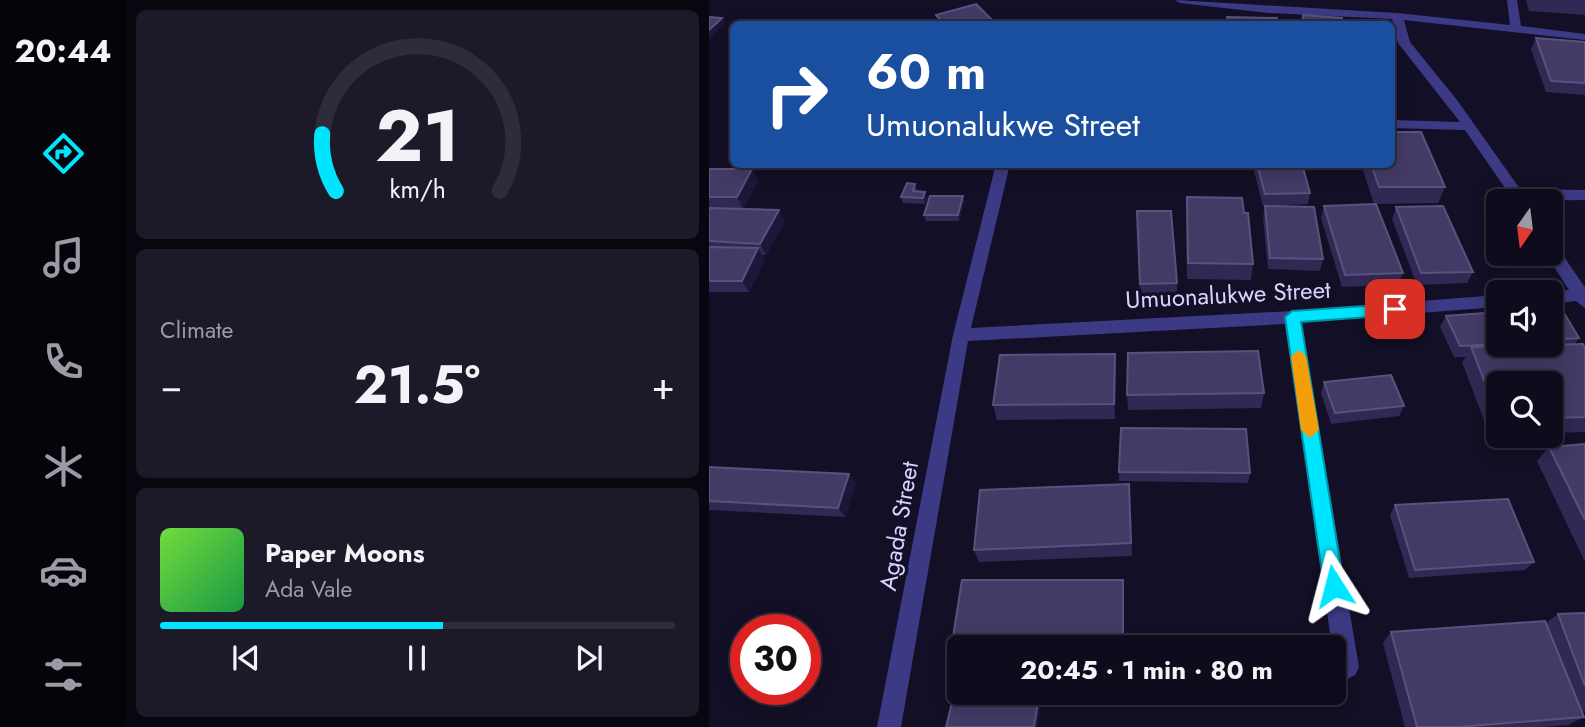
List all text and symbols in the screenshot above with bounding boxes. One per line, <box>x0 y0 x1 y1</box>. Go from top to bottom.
text: 20:44 <box>14 28 112 74</box>
text: 60 m <box>866 37 986 107</box>
icon: right <box>751 49 842 140</box>
text: 21 <box>375 83 460 188</box>
text: Umuonalukwe Street <box>866 102 1140 148</box>
icon: directions <box>39 129 88 178</box>
text: km/h <box>389 170 446 206</box>
north arrow <box>1486 189 1563 266</box>
map controls <box>1486 189 1563 448</box>
icon: music <box>39 233 88 282</box>
street label: Umuonalukwe Street <box>1124 272 1332 317</box>
pin <box>1365 279 1425 339</box>
button: sound <box>1486 280 1563 357</box>
icon: arrive <box>1376 290 1414 328</box>
text: Climate <box>160 313 233 347</box>
icon: phone <box>39 337 88 386</box>
text: 21.5° <box>354 347 480 423</box>
text: − <box>160 358 182 413</box>
text: + <box>652 358 675 413</box>
button: search <box>1486 371 1563 448</box>
icon: climate <box>39 442 88 491</box>
street label: Agada Street <box>870 458 927 593</box>
text: Paper Moons <box>265 534 425 572</box>
icon: car <box>39 546 88 595</box>
position arrow <box>1297 549 1371 623</box>
text: Ada Vale <box>265 572 352 606</box>
speed limit sign: 30 <box>730 614 821 705</box>
icon: previous <box>227 639 265 677</box>
icon: pause <box>398 639 436 677</box>
icon: next <box>570 639 608 677</box>
icon: filters <box>39 650 88 699</box>
text: 20:45 · 1 min · 80 m <box>1020 651 1273 689</box>

